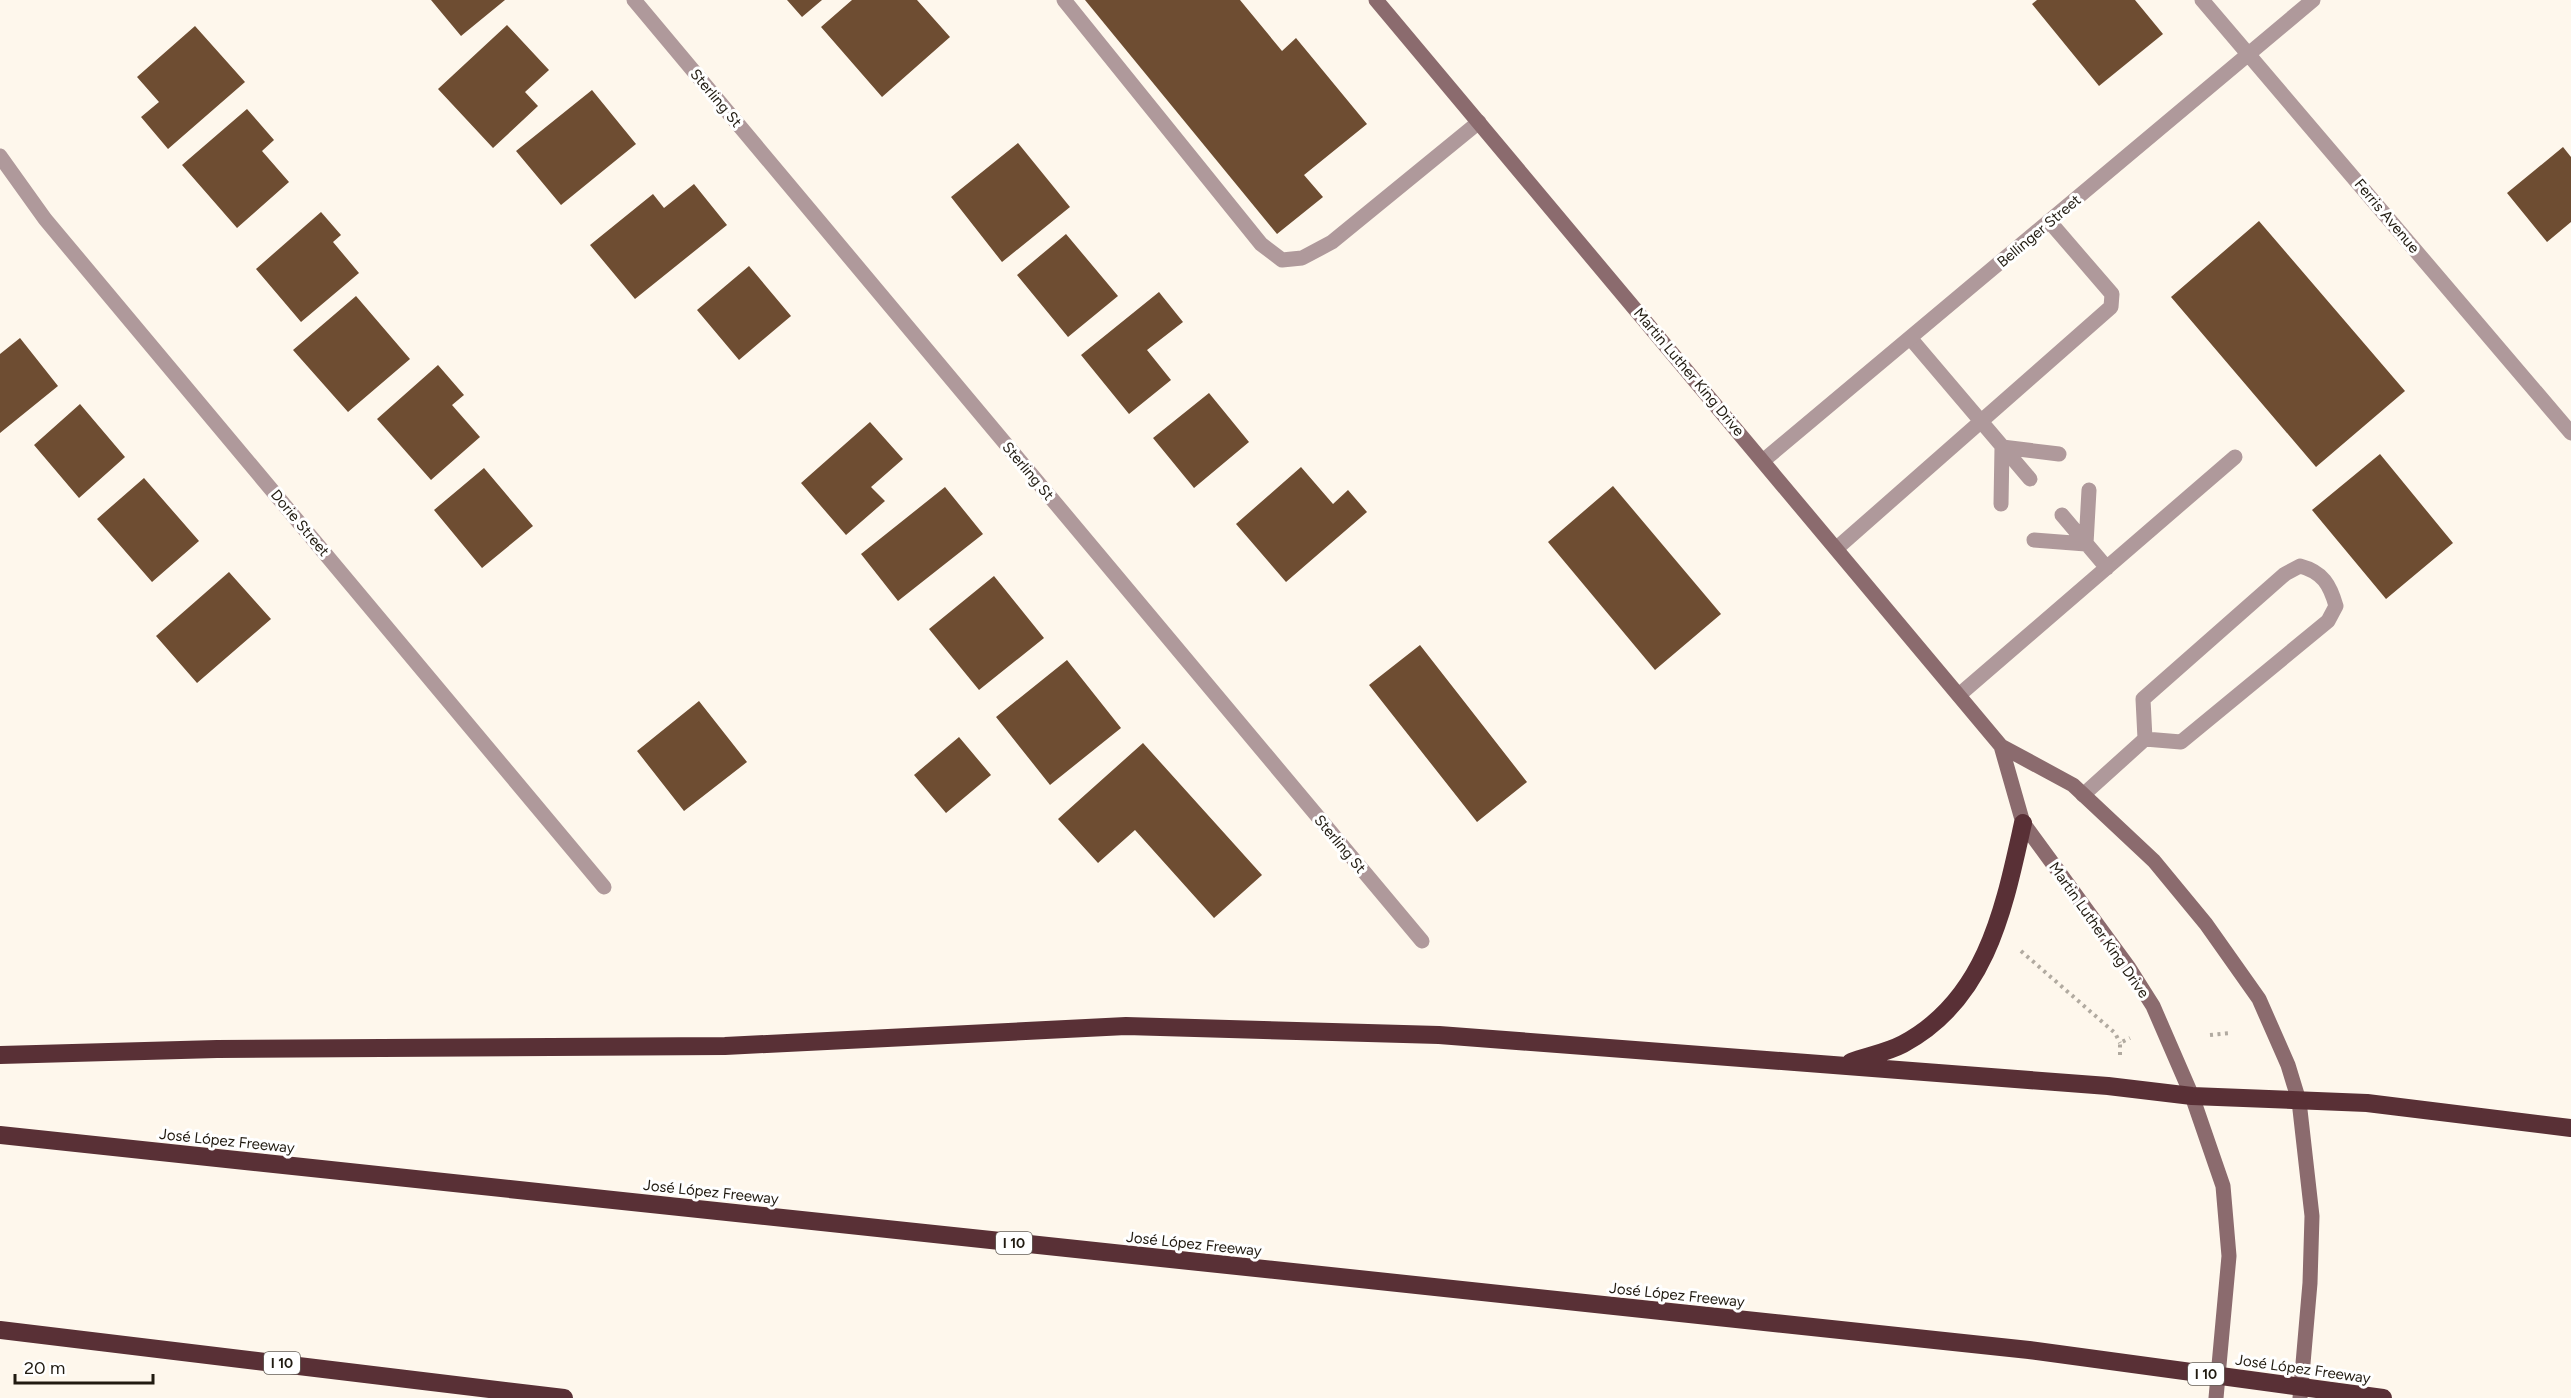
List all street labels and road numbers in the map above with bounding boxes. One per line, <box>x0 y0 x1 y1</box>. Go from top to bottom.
street label: Sterling St <box>686 65 746 131</box>
street label: Ferris Avenue <box>2351 175 2423 257</box>
street label: Bellinger Street <box>1994 191 2085 271</box>
street label: Martin Luther King Drive <box>1630 304 1748 440</box>
street label: Sterling St <box>998 438 1058 504</box>
street label: Dorie Street <box>267 486 333 560</box>
street label: Sterling St <box>1310 811 1370 877</box>
street label: Martin Luther King Drive <box>2045 858 2153 1002</box>
street label: José López Freeway <box>158 1125 296 1157</box>
street label: José López Freeway <box>642 1176 780 1208</box>
street label: José López Freeway <box>1125 1228 1263 1260</box>
road number: I 10 <box>996 1232 1032 1254</box>
street label: José López Freeway <box>1608 1279 1746 1311</box>
street label: José López Freeway <box>2234 1351 2372 1387</box>
road number: I 10 <box>264 1352 300 1374</box>
road number: I 10 <box>2188 1363 2224 1385</box>

